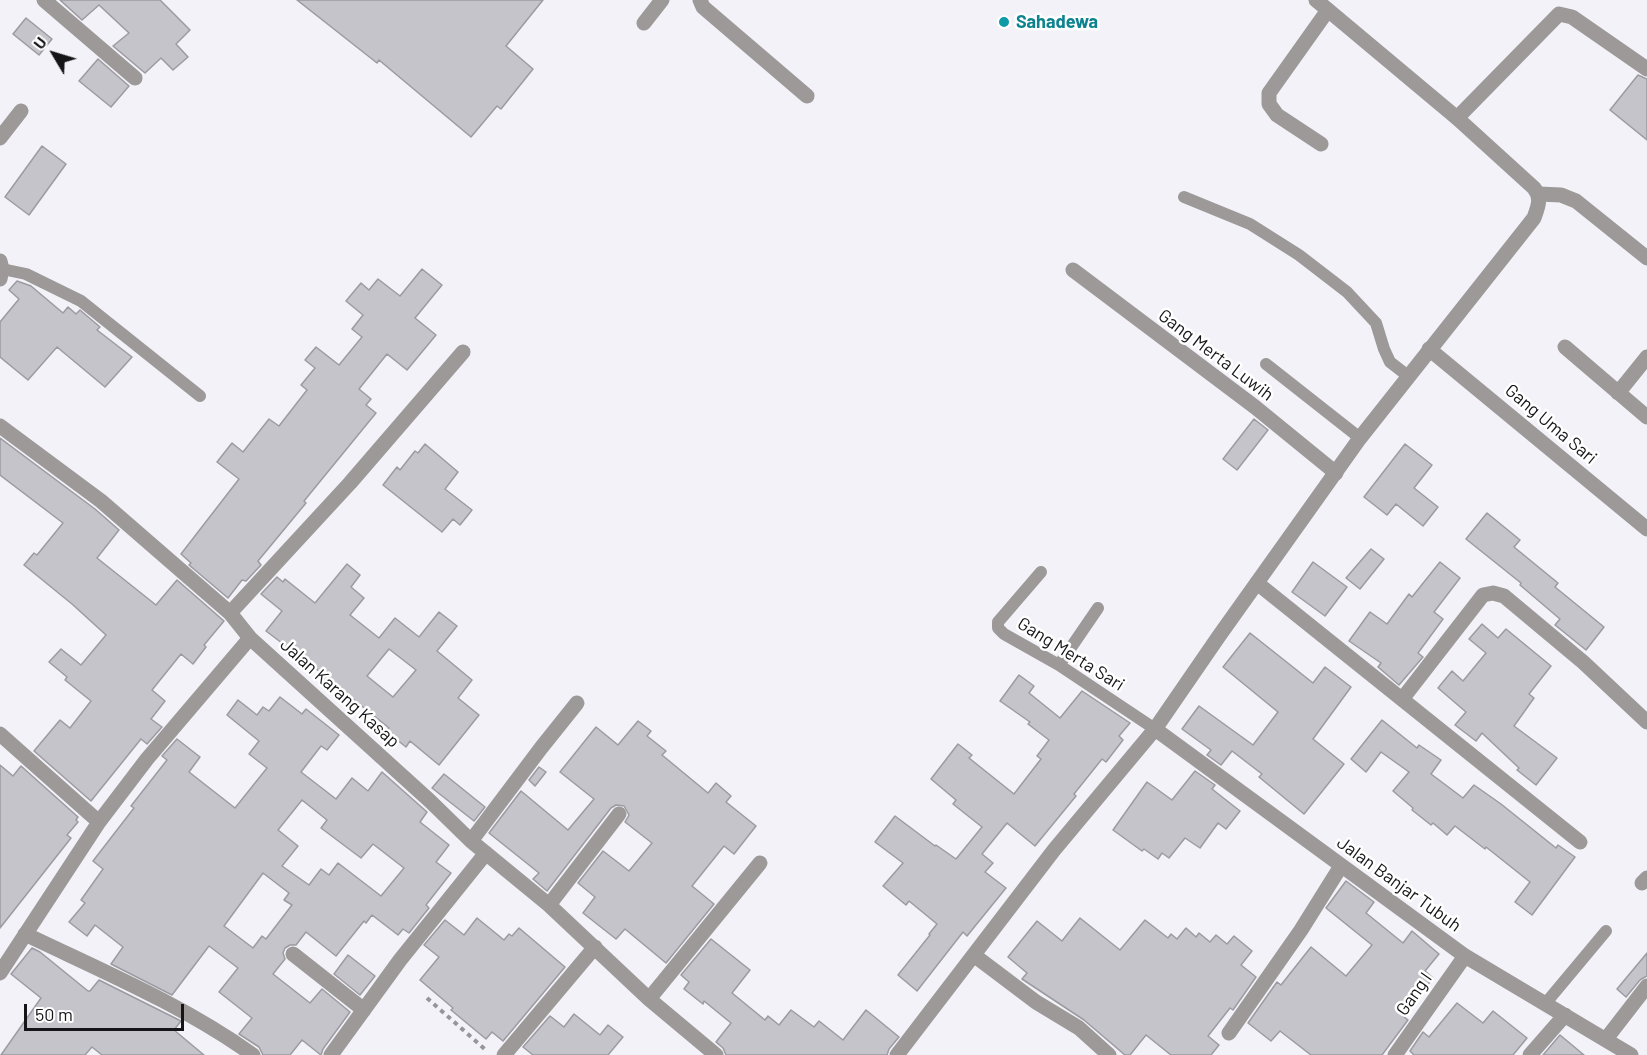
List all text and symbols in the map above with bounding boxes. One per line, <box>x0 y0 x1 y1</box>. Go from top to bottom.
place label: Sahadewa <box>1016 11 1098 33</box>
marker: Sahadewa <box>997 15 1011 29</box>
north arrow <box>24 24 84 84</box>
text: U <box>29 33 50 52</box>
street label: Gang Merta Luwih <box>1154 305 1278 405</box>
street label: Gang Uma Sari <box>1501 379 1601 469</box>
street label: Gang Merta Sari <box>1013 612 1129 696</box>
street label: Jalan Karang Kasap <box>276 634 404 752</box>
street label: Jalan Banjar Tubuh <box>1333 832 1465 936</box>
street label: Gang I <box>1391 968 1437 1020</box>
scale bar <box>27 992 188 1030</box>
text: 50 m <box>35 1003 73 1025</box>

